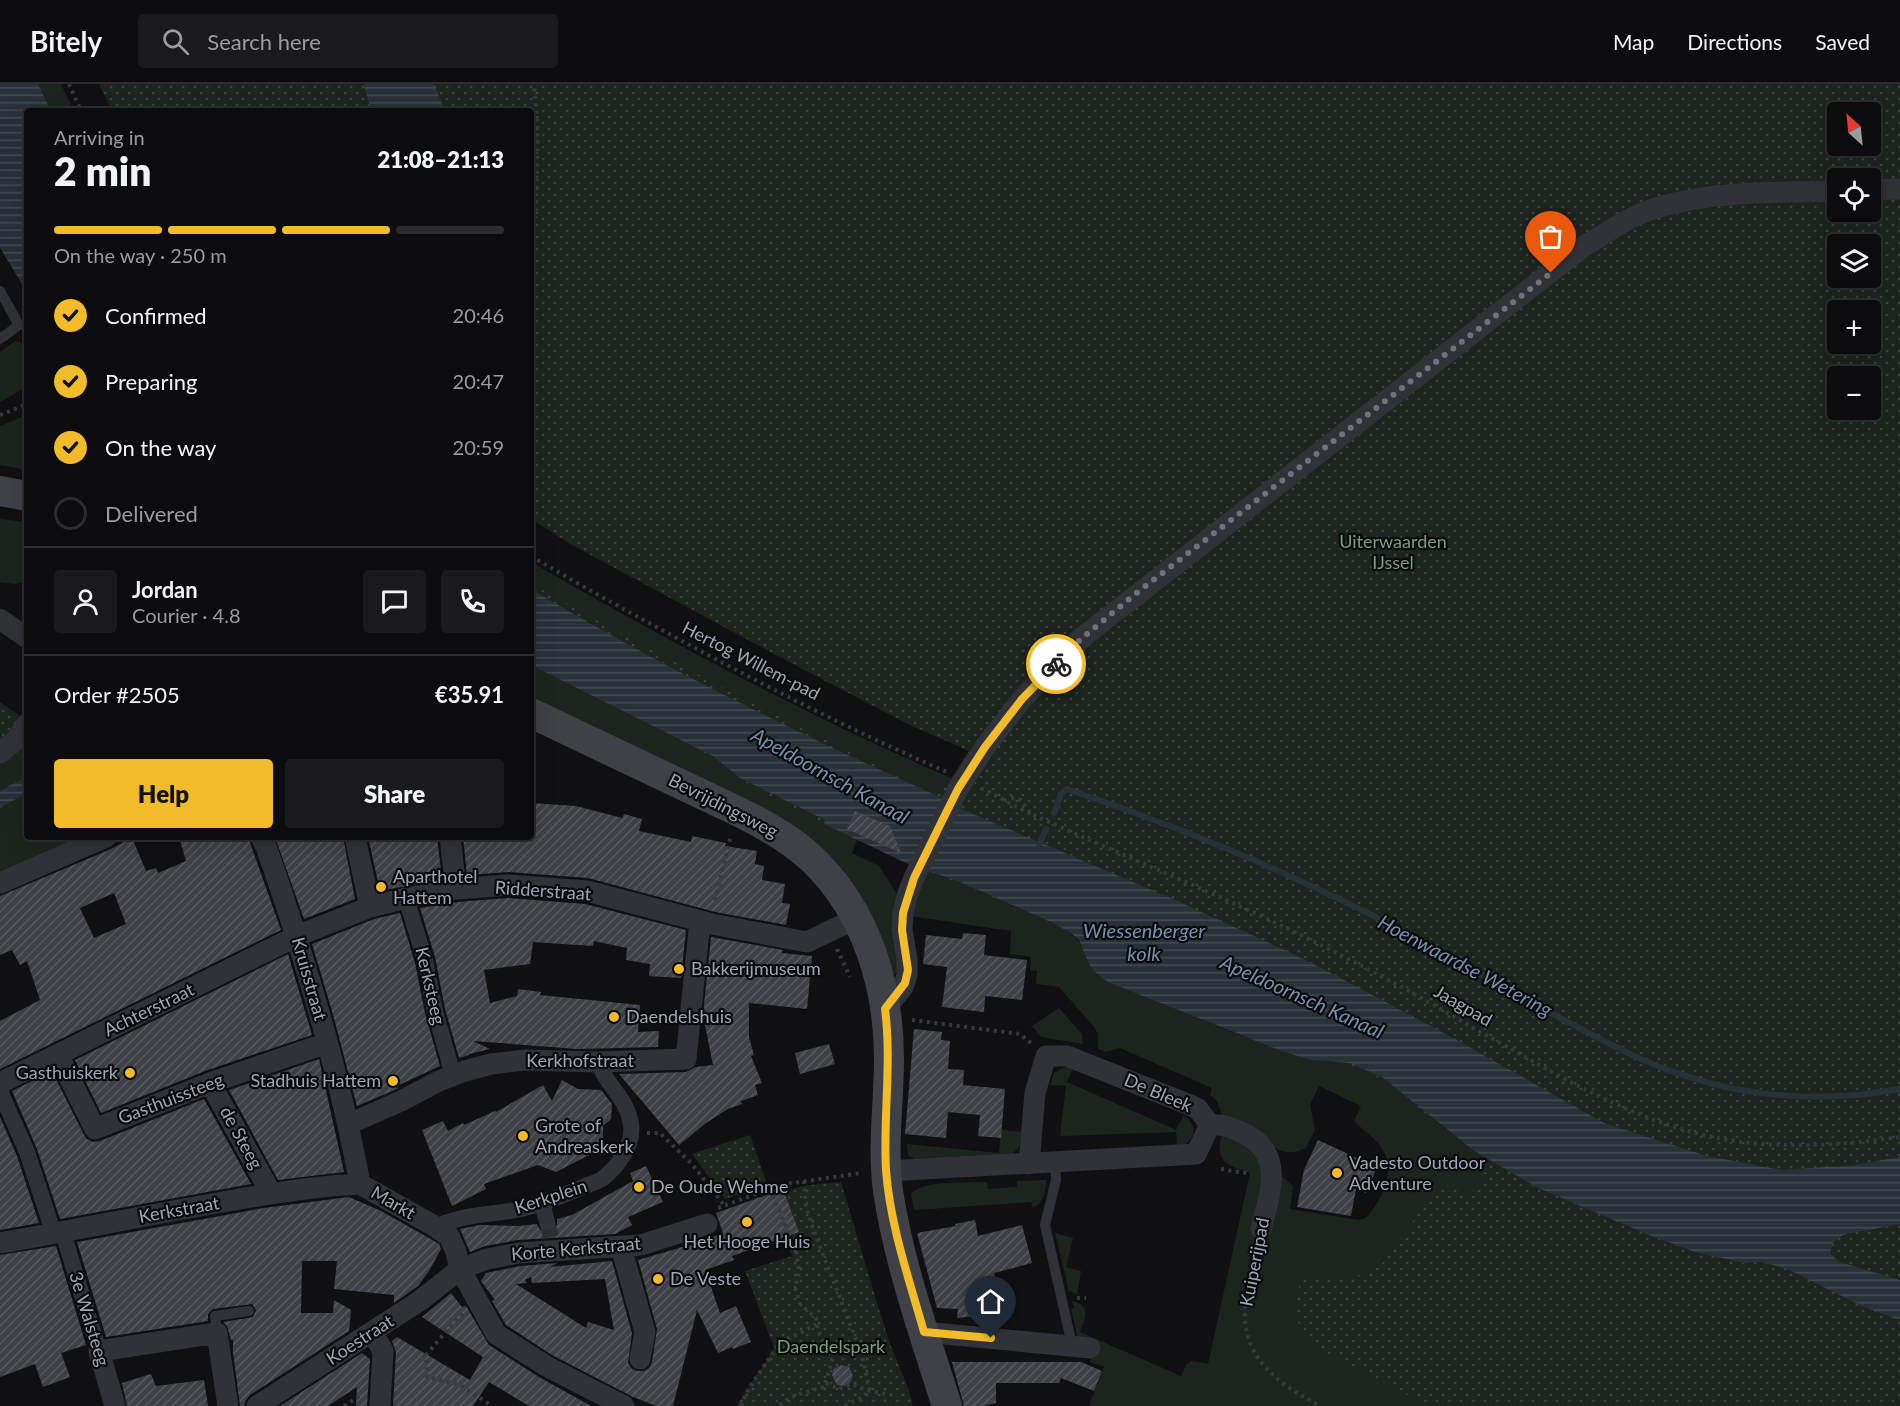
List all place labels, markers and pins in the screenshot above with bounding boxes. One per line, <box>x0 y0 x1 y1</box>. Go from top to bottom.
pin <box>1525 211 1576 273</box>
place label: Aparthotel Hattem <box>393 865 477 908</box>
marker: Aparthotel Hattem <box>374 880 388 894</box>
place label: Bakkerijmuseum <box>691 957 821 979</box>
marker: Bakkerijmuseum <box>672 962 686 976</box>
place label: Daendelshuis <box>626 1005 732 1027</box>
marker: Daendelshuis <box>607 1010 621 1024</box>
place label: Gasthuiskerk <box>16 1061 119 1083</box>
marker: Gasthuiskerk <box>123 1066 137 1080</box>
place label: Stadhuis Hattem <box>250 1069 381 1091</box>
marker: Stadhuis Hattem <box>386 1074 400 1088</box>
place label: Grote of Andreaskerk <box>535 1114 634 1157</box>
marker: Grote of Andreaskerk <box>516 1129 530 1143</box>
place label: Vadesto Outdoor Adventure <box>1349 1151 1486 1194</box>
marker: Vadesto Outdoor Adventure <box>1330 1166 1344 1180</box>
place label: De Oude Wehme <box>651 1175 788 1197</box>
marker: De Oude Wehme <box>632 1180 646 1194</box>
marker: Het Hooge Huis <box>740 1215 754 1229</box>
place label: Het Hooge Huis <box>684 1230 811 1252</box>
place label: De Veste <box>670 1267 741 1289</box>
marker: De Veste <box>651 1272 665 1286</box>
pin <box>965 1276 1016 1338</box>

